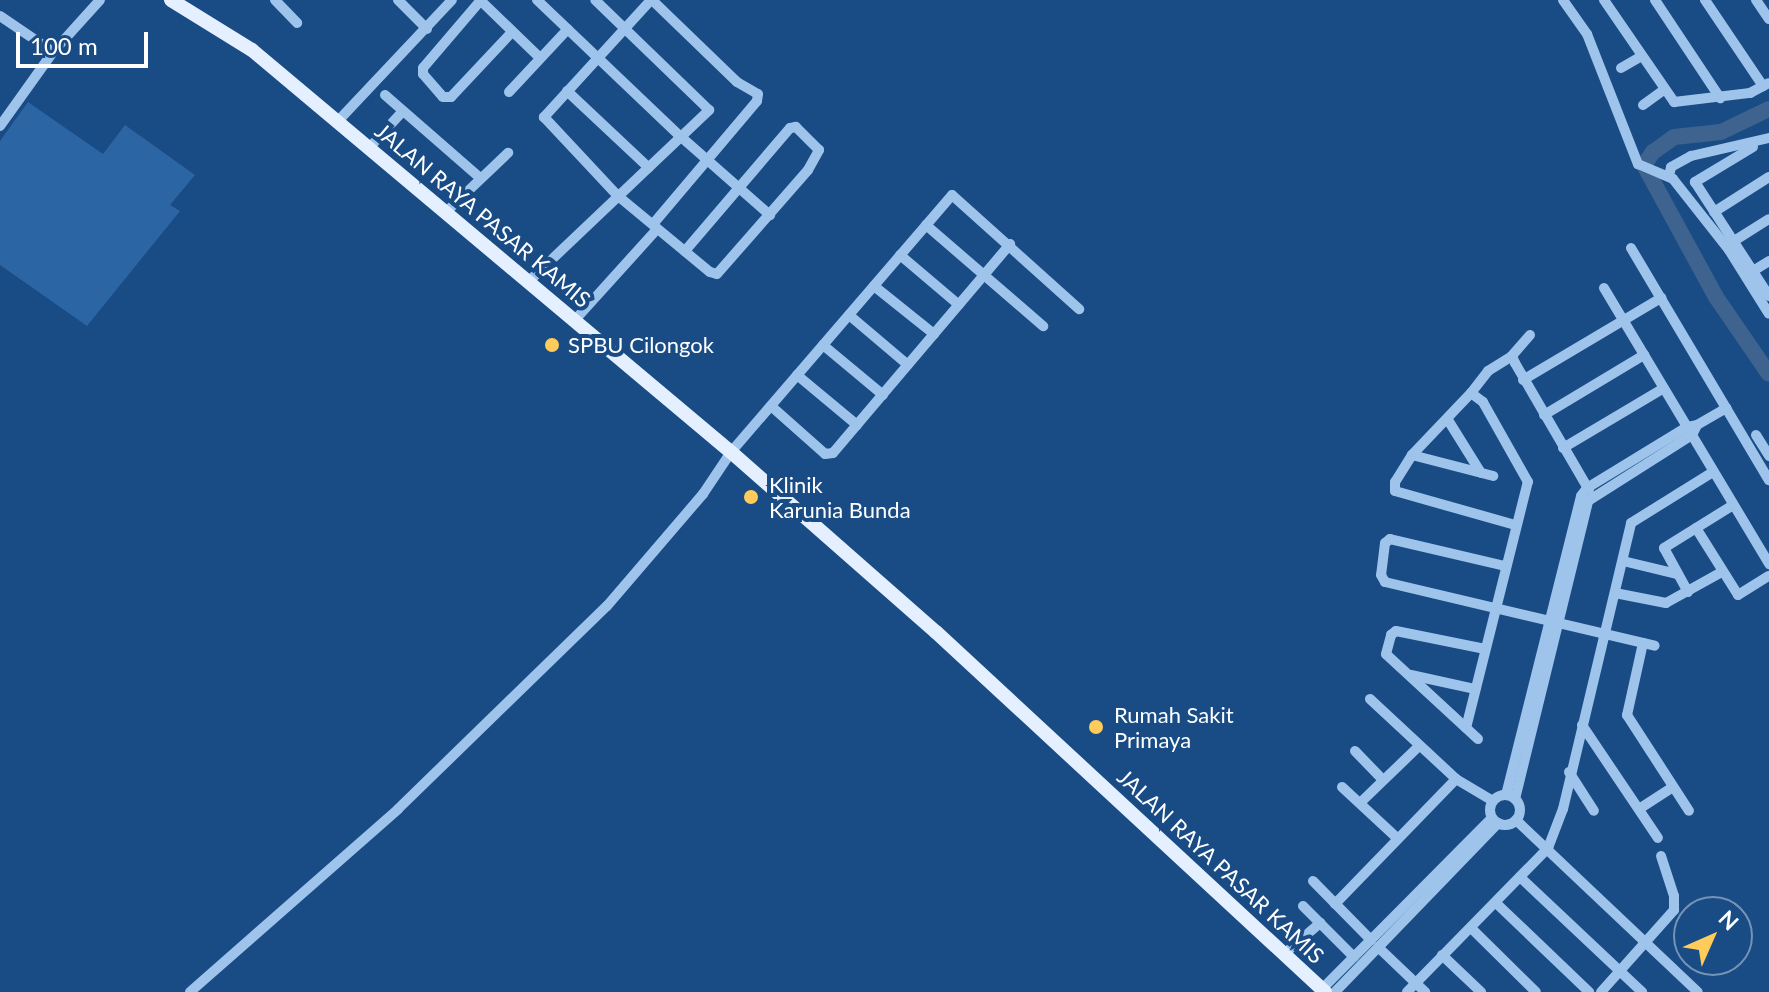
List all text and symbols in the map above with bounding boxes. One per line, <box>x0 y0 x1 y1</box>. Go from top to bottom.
scale bar <box>20 16 152 66</box>
text: 100 m <box>30 31 98 60</box>
street label: JALAN RAYA PASAR KAMIS <box>370 117 596 313</box>
place label: SPBU Cilongok <box>568 332 714 358</box>
marker: SPBU Cilongok <box>543 336 561 354</box>
place label: Klinik Karunia Bunda <box>769 471 911 522</box>
marker: Klinik Karunia Bunda <box>740 486 762 508</box>
place label: Rumah Sakit Primaya <box>1114 701 1234 752</box>
marker: Rumah Sakit Primaya <box>1085 716 1107 738</box>
street label: JALAN RAYA PASAR KAMIS <box>1112 763 1330 969</box>
north arrow <box>1673 896 1753 976</box>
text: N <box>1713 905 1744 936</box>

